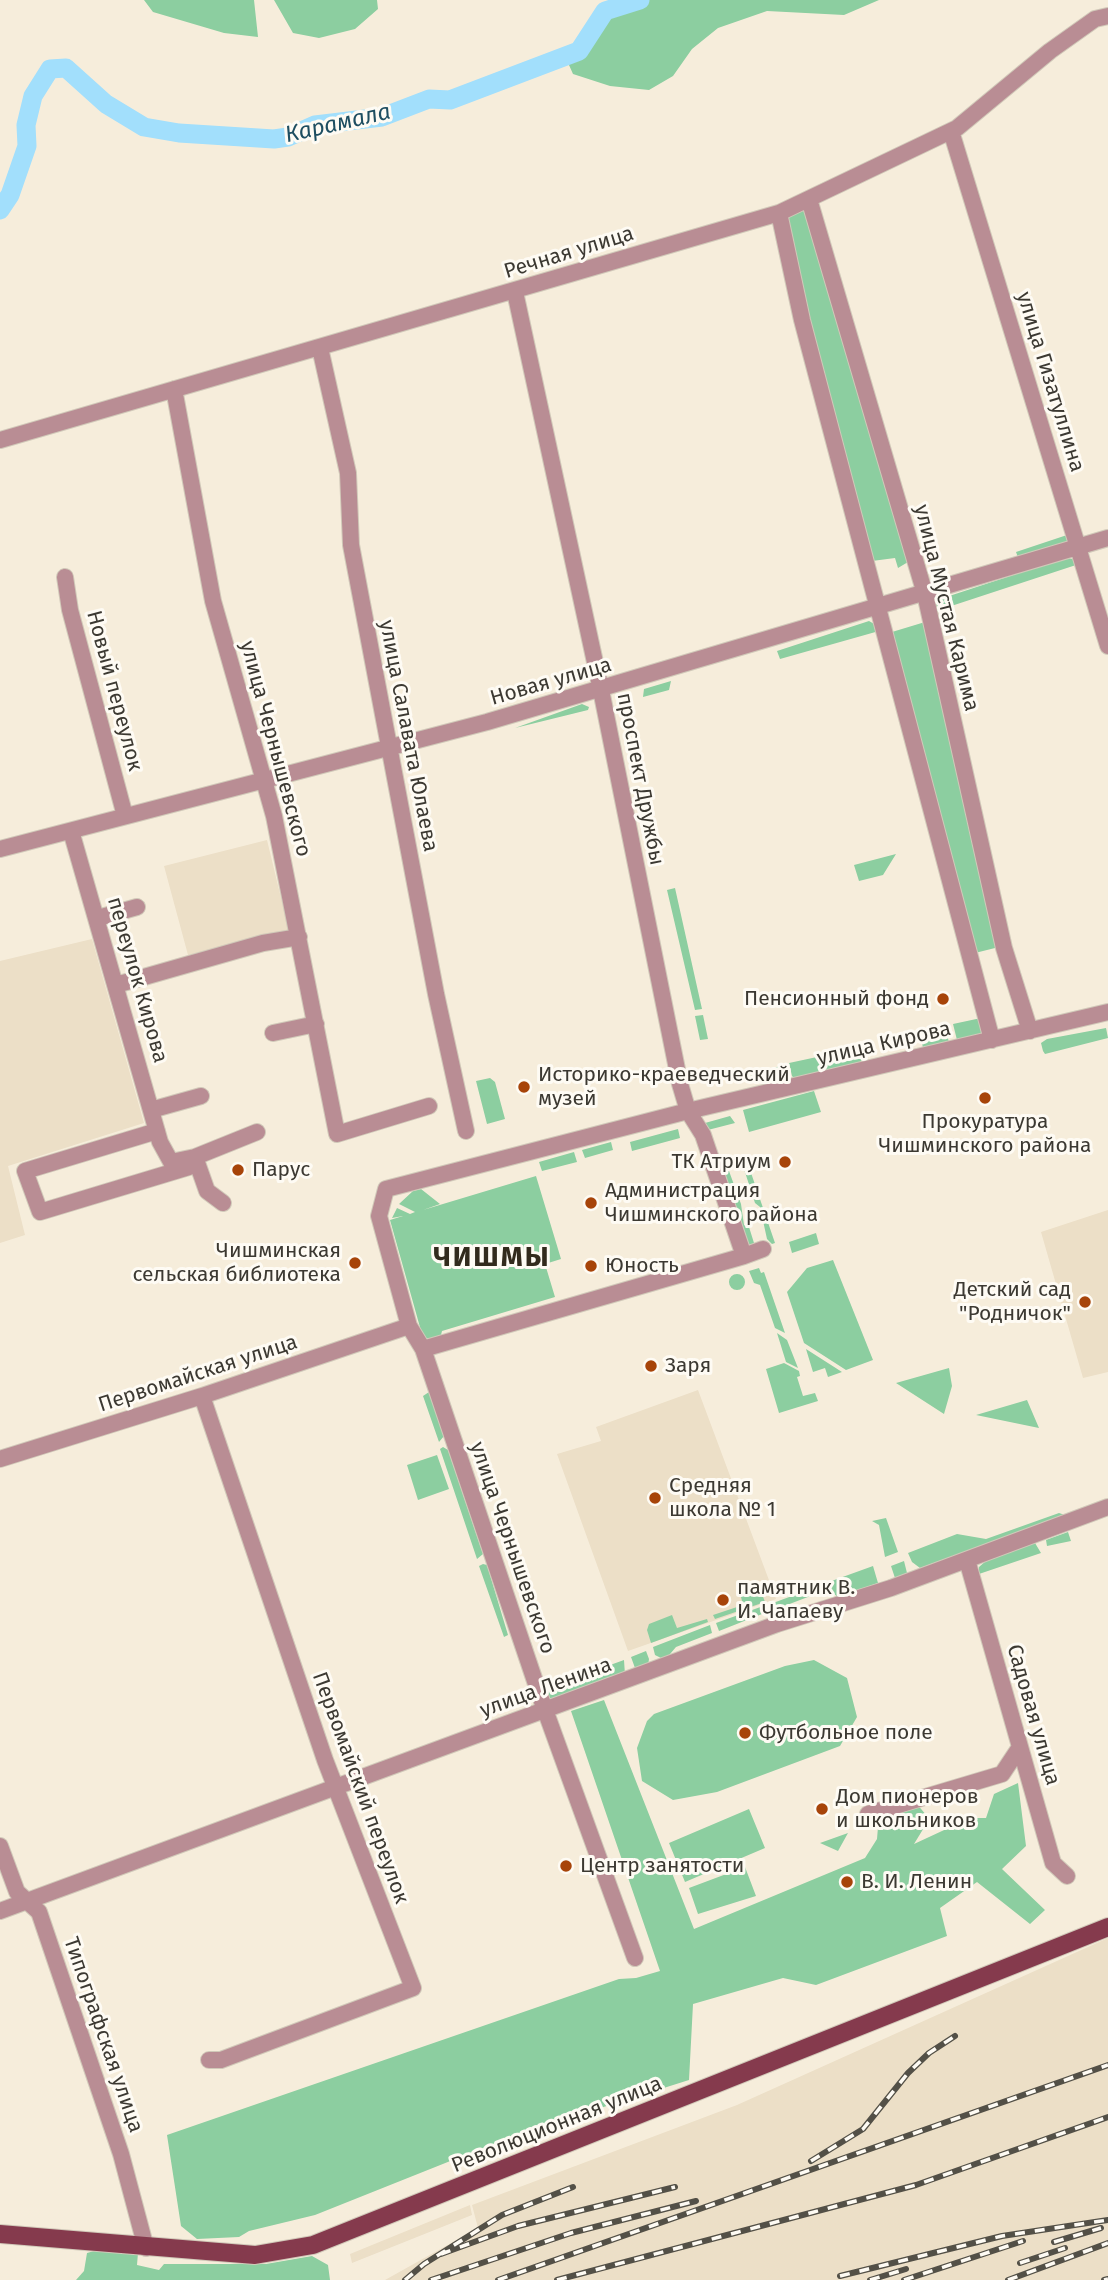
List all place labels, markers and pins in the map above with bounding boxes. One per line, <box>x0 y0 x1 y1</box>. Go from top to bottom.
place label: Пенсионный фонд <box>744 986 929 1012</box>
marker: Пенсионный фонд <box>935 991 951 1007</box>
place label: Историко-краеведческий музей <box>538 1062 790 1112</box>
marker: Историко-краеведческий музей <box>516 1079 532 1095</box>
marker: Прокуратура Чишминского района <box>977 1090 993 1106</box>
place label: Прокуратура Чишминского района <box>878 1109 1092 1159</box>
place label: ТК Атриум <box>672 1149 771 1175</box>
marker: ТК Атриум <box>777 1154 793 1170</box>
place label: Парус <box>252 1157 310 1183</box>
marker: Парус <box>230 1162 246 1178</box>
place label: Администрация Чишминского района <box>605 1178 818 1228</box>
marker: Администрация Чишминского района <box>583 1195 599 1211</box>
place label: Чишминская сельская библиотека <box>132 1238 341 1288</box>
place label: Юность <box>605 1253 679 1279</box>
marker: Чишминская сельская библиотека <box>347 1255 363 1271</box>
marker: Юность <box>583 1258 599 1274</box>
place label: Детский сад "Родничок" <box>954 1277 1071 1327</box>
marker: Детский сад "Родничок" <box>1077 1294 1093 1310</box>
place label: Заря <box>665 1353 711 1379</box>
marker: Заря <box>643 1358 659 1374</box>
place label: Средняя школа № 1 <box>669 1473 776 1523</box>
marker: Средняя школа № 1 <box>647 1490 663 1506</box>
place label: памятник В. И. Чапаеву <box>737 1575 855 1625</box>
marker: памятник В. И. Чапаеву <box>715 1592 731 1608</box>
place label: Футбольное поле <box>759 1720 933 1746</box>
marker: Футбольное поле <box>737 1725 753 1741</box>
place label: Дом пионеров и школьников <box>836 1784 978 1834</box>
marker: Дом пионеров и школьников <box>814 1801 830 1817</box>
place label: Центр занятости <box>580 1853 744 1879</box>
marker: Центр занятости <box>558 1858 574 1874</box>
place label: В. И. Ленин <box>861 1869 972 1895</box>
marker: В. И. Ленин <box>839 1874 855 1890</box>

